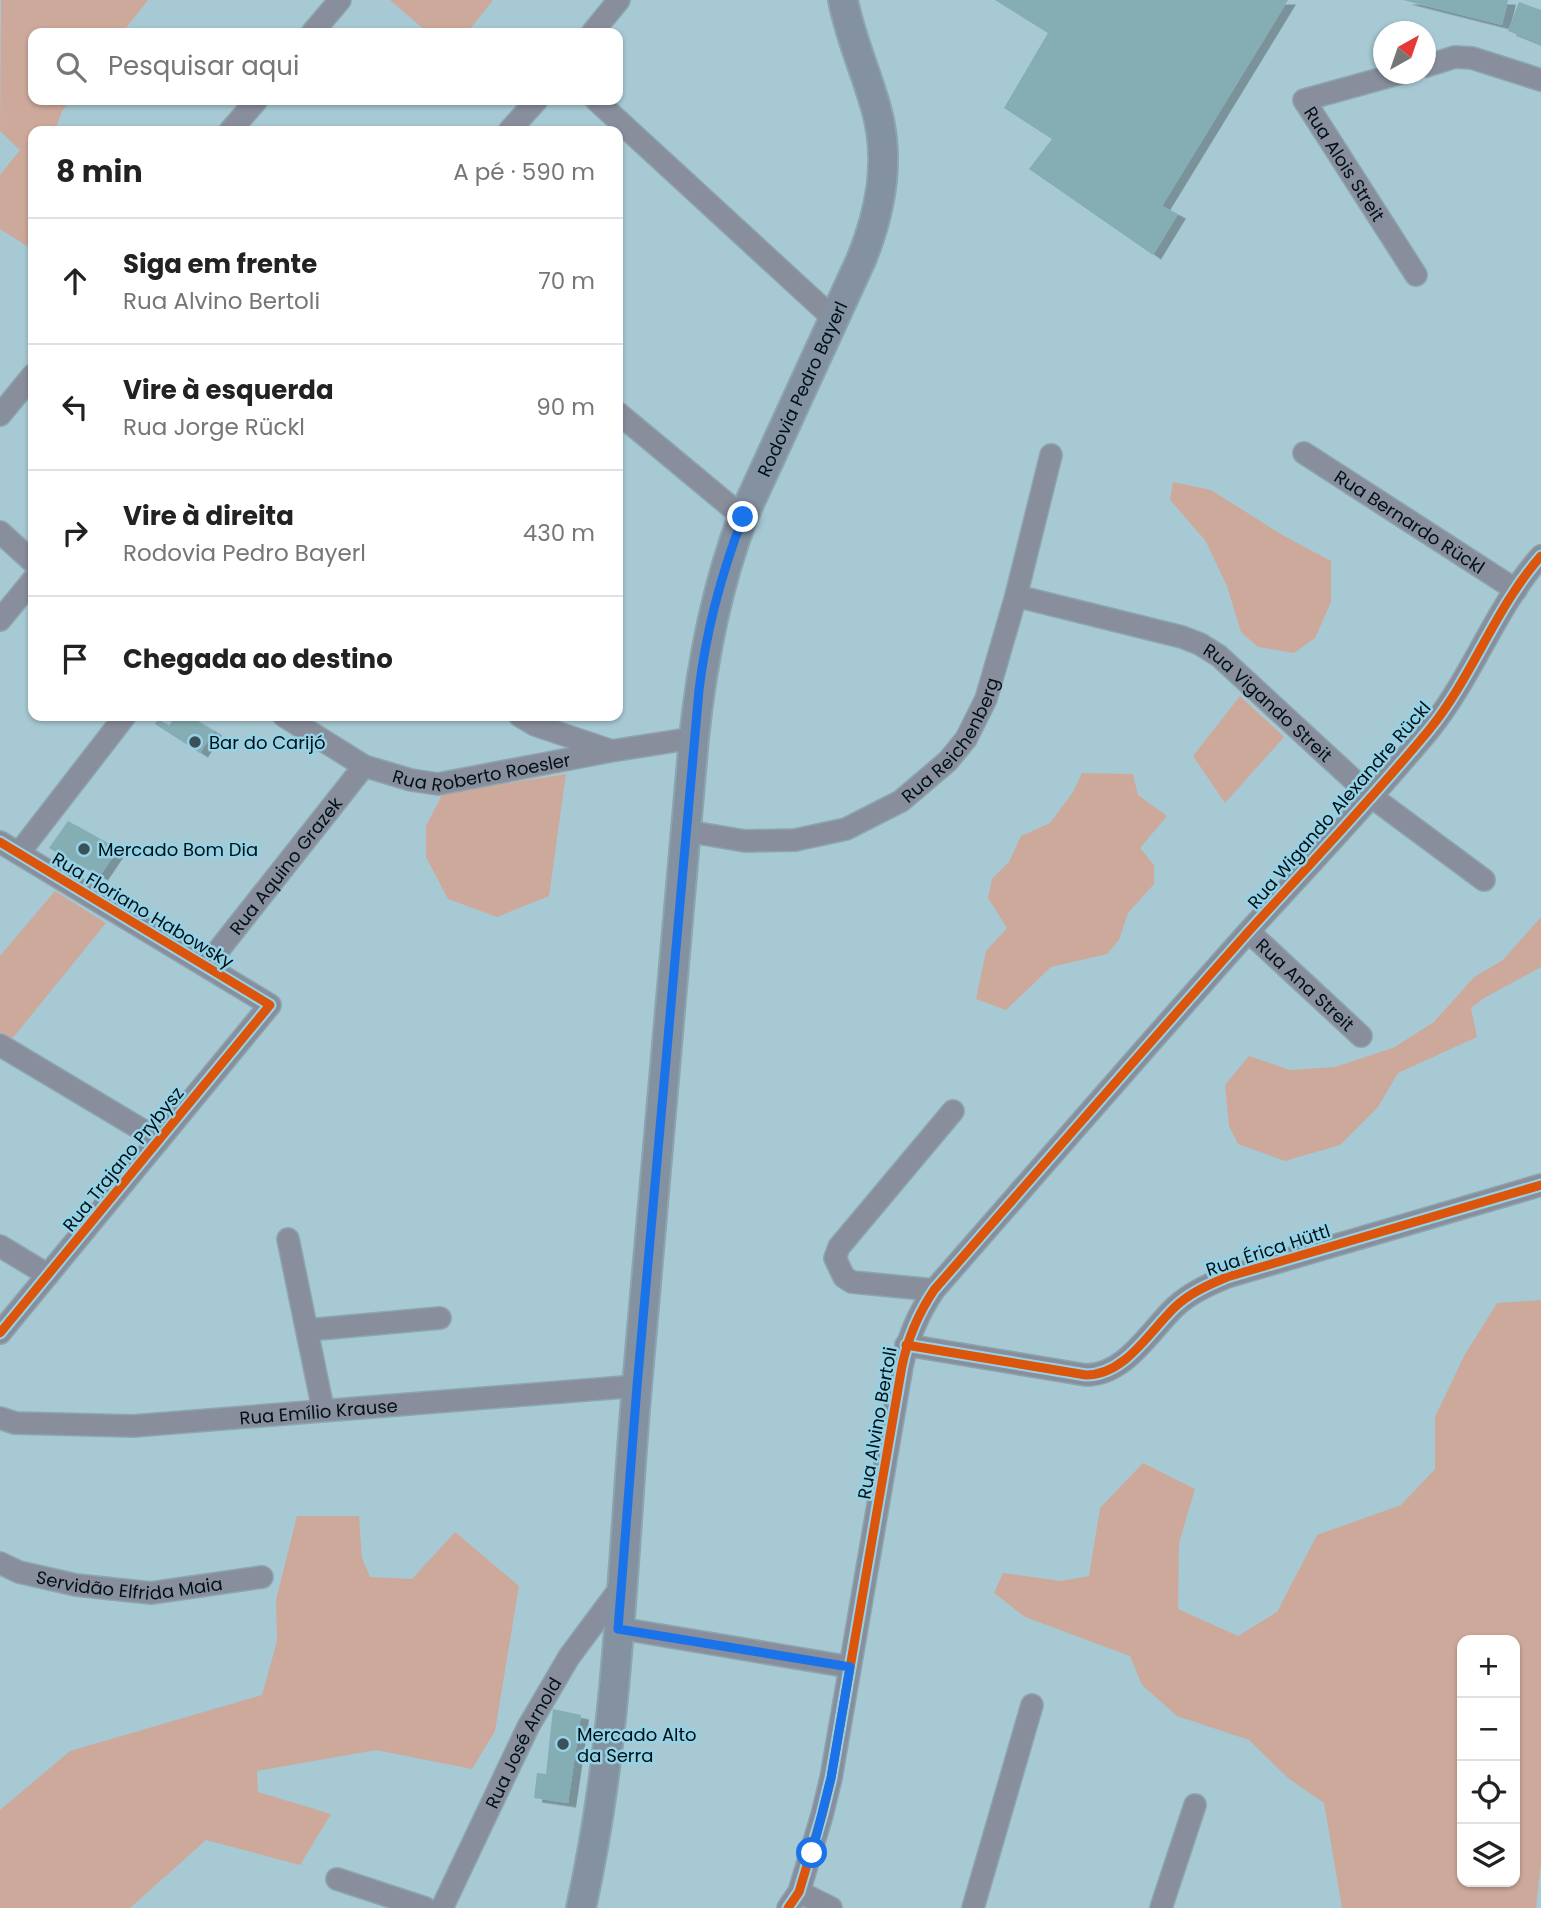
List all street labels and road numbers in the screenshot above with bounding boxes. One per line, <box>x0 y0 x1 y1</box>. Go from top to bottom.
street label: Rua Alois Streit <box>1299 101 1391 226</box>
street label: Rodovia Pedro Bayerl <box>751 297 853 481</box>
street label: Rua Bernardo Rückl <box>1330 464 1490 579</box>
street label: Rua Vigando Streit <box>1199 637 1338 767</box>
street label: Rua Reichenberg <box>896 674 1004 808</box>
street label: Rua Wigando Alexandre Rückl <box>1242 696 1436 914</box>
street label: Rua Roberto Roesler <box>390 746 573 797</box>
street label: Rua Aquino Grazek <box>223 791 348 940</box>
street label: Rua Floriano Habowsky <box>48 846 238 974</box>
street label: Rua Ana Streit <box>1251 932 1360 1036</box>
street label: Rua Trajano Prybysz <box>57 1081 189 1237</box>
street label: Rua Érica Hüttl <box>1203 1218 1333 1282</box>
street label: Rua Alvino Bertoli <box>851 1345 903 1501</box>
street label: Rua Emílio Krause <box>238 1393 399 1430</box>
street label: Servidão Elfrida Maia <box>34 1564 224 1606</box>
street label: Rua José Arnold <box>479 1672 567 1812</box>

